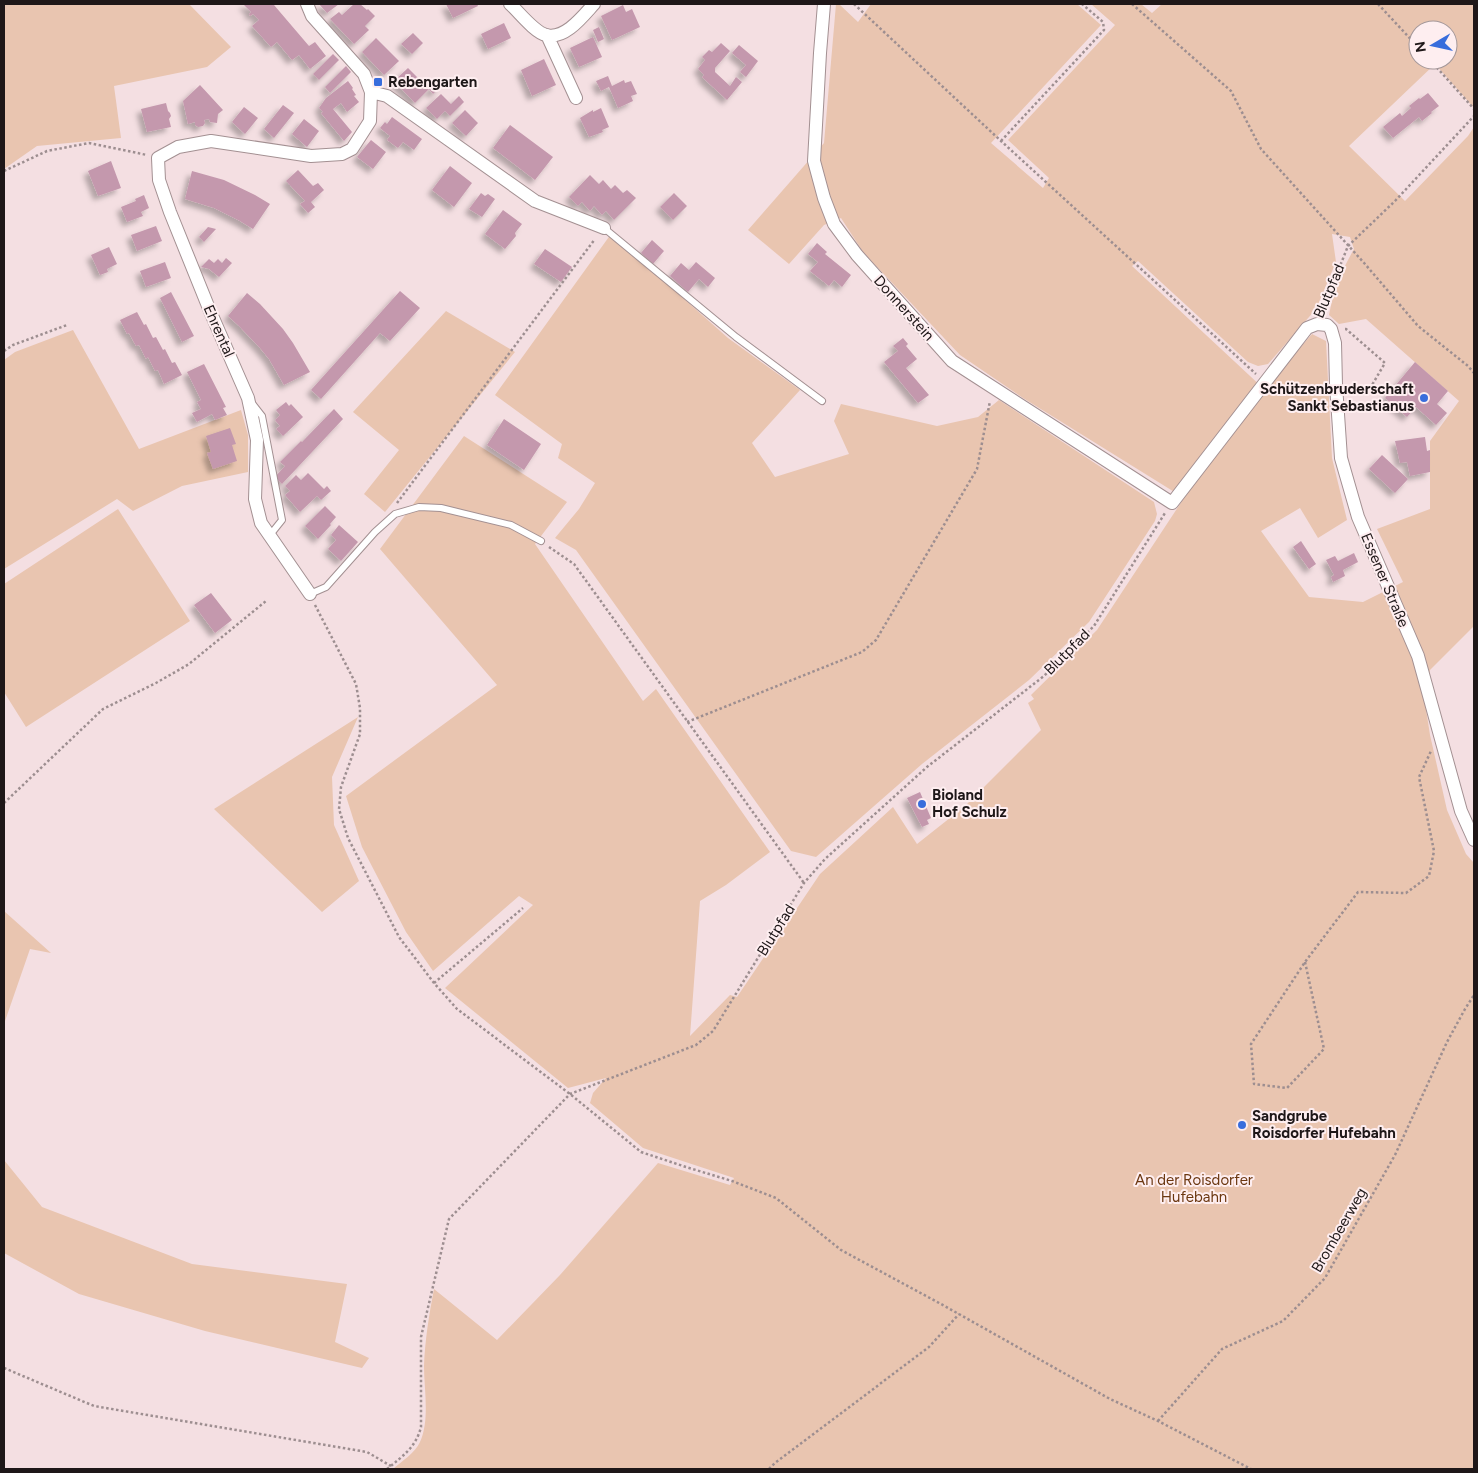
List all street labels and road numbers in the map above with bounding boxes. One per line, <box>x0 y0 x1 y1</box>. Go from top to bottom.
street label: Blutpfad <box>1310 261 1348 321</box>
street label: Donnerstein <box>870 272 938 344</box>
street label: Ehrental <box>199 302 239 360</box>
street label: Essener Straße <box>1357 530 1413 630</box>
street label: Blutpfad <box>1040 625 1094 679</box>
street label: Blutpfad <box>753 901 799 959</box>
street label: Brombeerweg <box>1308 1185 1370 1275</box>

